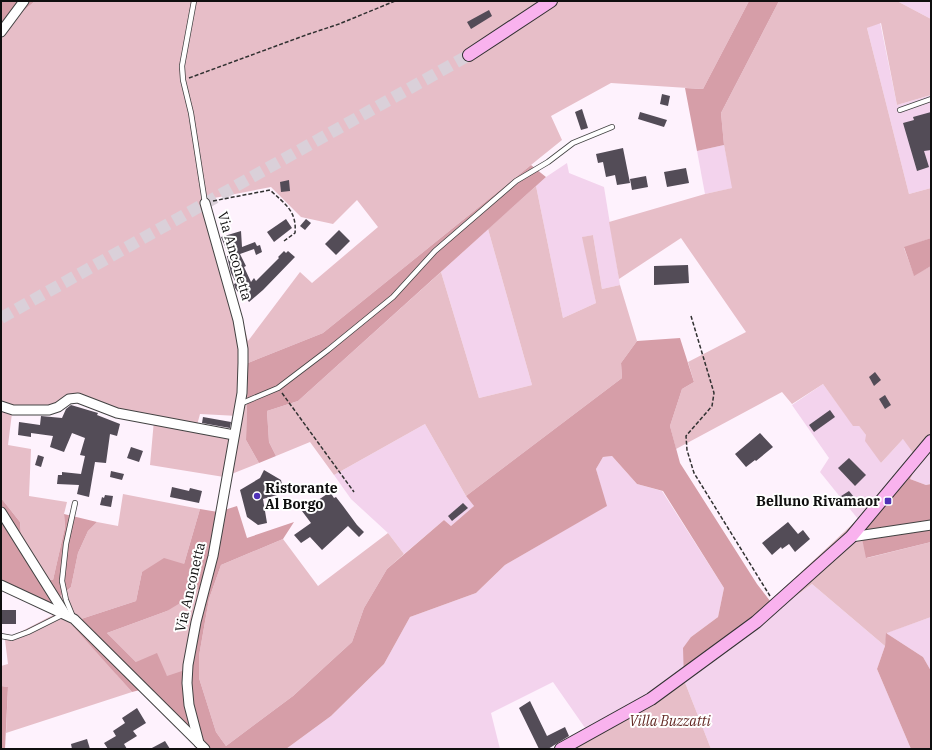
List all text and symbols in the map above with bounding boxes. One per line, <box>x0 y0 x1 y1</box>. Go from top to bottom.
street label: Via Anconetta <box>214 209 256 303</box>
place label: Ristorante Al Borgo <box>265 479 338 513</box>
marker: Ristorante Al Borgo <box>252 491 262 501</box>
place label: Belluno Rivamaor <box>756 492 880 510</box>
marker: Belluno Rivamaor <box>883 496 893 506</box>
street label: Via Anconetta <box>171 540 209 634</box>
park label: Villa Buzzatti <box>629 712 712 730</box>

